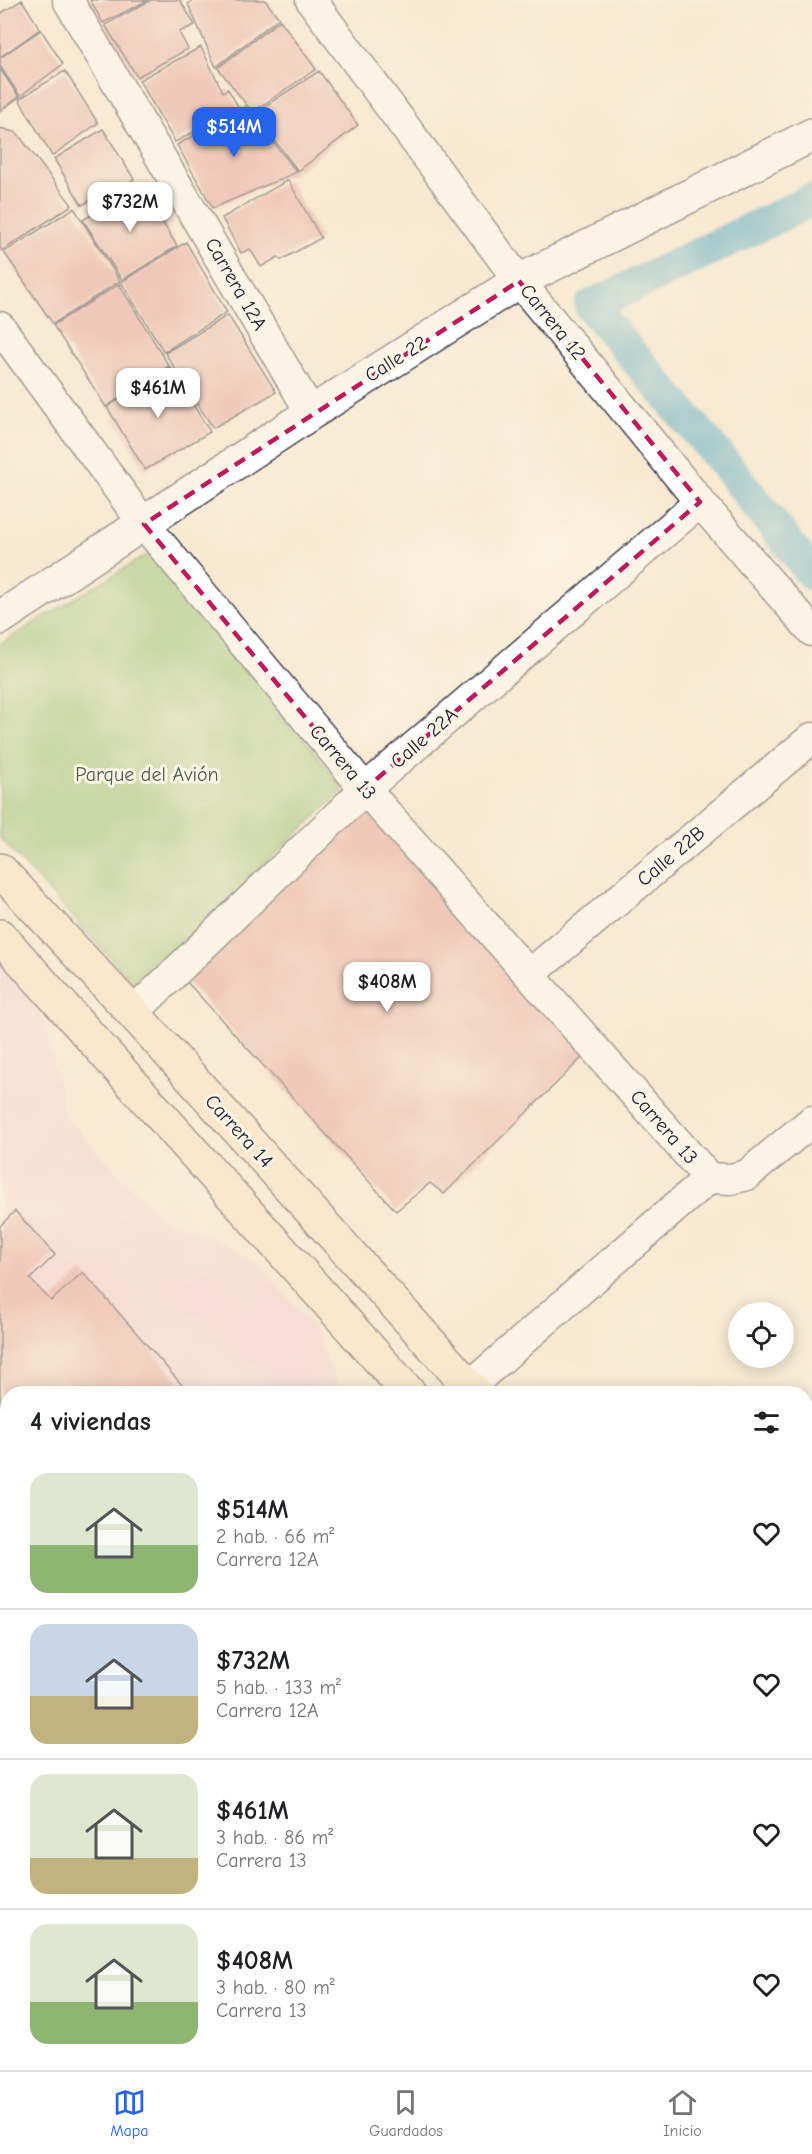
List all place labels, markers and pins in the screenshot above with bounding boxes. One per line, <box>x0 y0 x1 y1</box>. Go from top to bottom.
pin: $514M <box>192 107 276 158</box>
pin: $732M <box>88 182 172 233</box>
pin: $461M <box>116 368 200 419</box>
pin: $408M <box>345 962 429 1013</box>

